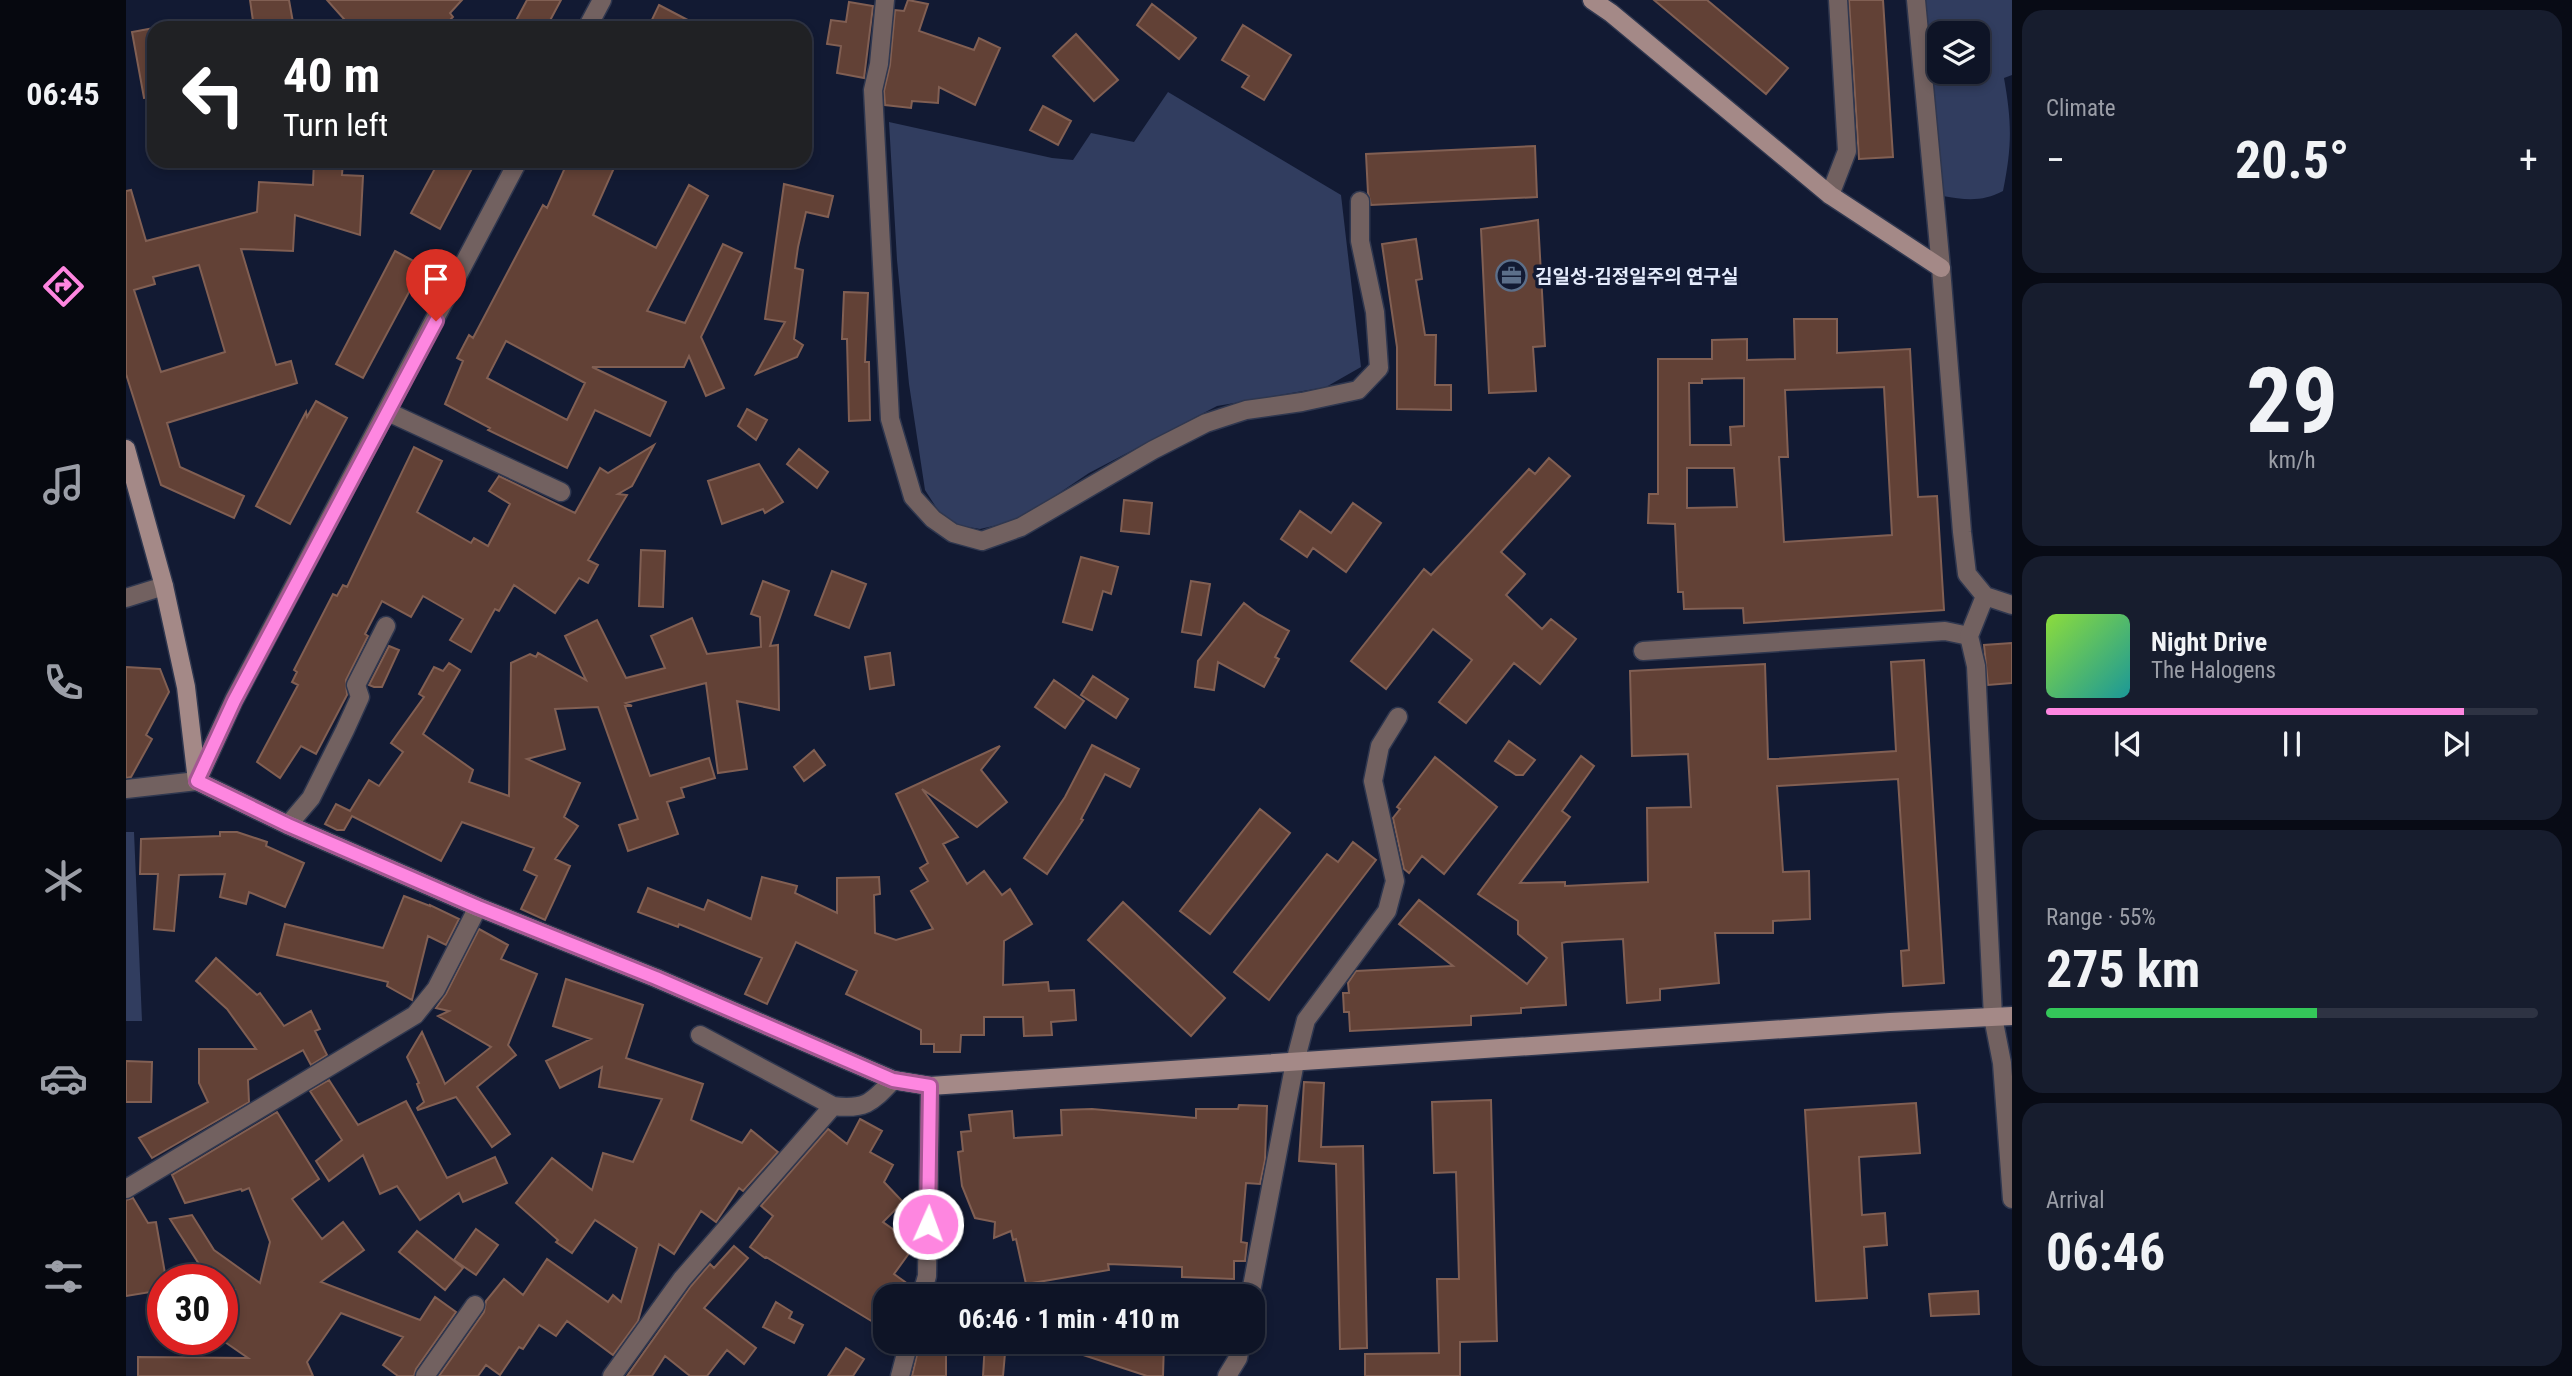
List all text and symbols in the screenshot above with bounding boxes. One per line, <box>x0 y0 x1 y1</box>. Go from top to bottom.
map controls <box>1927 21 1990 84</box>
button: layers <box>1927 21 1990 84</box>
text: 40 m <box>283 47 380 104</box>
icon: left <box>168 49 259 140</box>
text: 06:45 <box>26 75 100 113</box>
text: Climate <box>2046 95 2116 122</box>
text: Turn left <box>283 106 388 144</box>
text: 20.5° <box>2235 130 2349 191</box>
text: − <box>2046 138 2065 182</box>
text: + <box>2519 138 2538 182</box>
pin <box>406 249 466 321</box>
office icon: 김일성-김정일주의 연구실 <box>1495 259 1529 293</box>
icon: arrive <box>417 260 455 298</box>
icon: directions <box>39 262 88 311</box>
place label: 김일성-김정일주의 연구실 <box>1535 265 1739 288</box>
text: 29 <box>2246 348 2338 454</box>
text: km/h <box>2268 447 2316 474</box>
icon: music <box>39 460 88 509</box>
text: Night Drive <box>2151 627 2267 657</box>
text: The Halogens <box>2151 657 2276 684</box>
icon: phone <box>39 658 88 707</box>
icon: previous <box>2109 725 2147 763</box>
icon: pause <box>2273 725 2311 763</box>
icon: next <box>2437 725 2475 763</box>
icon: climate <box>39 856 88 905</box>
text: Range · 55% <box>2046 904 2156 931</box>
text: 275 km <box>2046 939 2200 1000</box>
icon: car <box>39 1054 88 1103</box>
position arrow <box>891 1187 965 1261</box>
text: Arrival <box>2046 1187 2105 1214</box>
text: 06:46 <box>2046 1222 2165 1283</box>
icon: filters <box>39 1252 88 1301</box>
speed limit sign: 30 <box>147 1264 238 1355</box>
text: 06:46 · 1 min · 410 m <box>959 1304 1179 1334</box>

